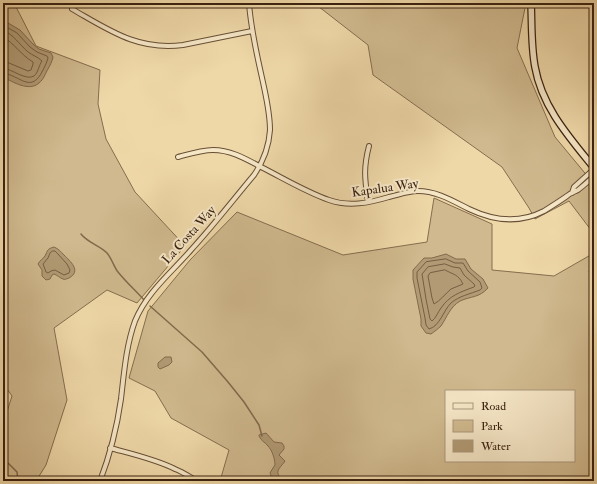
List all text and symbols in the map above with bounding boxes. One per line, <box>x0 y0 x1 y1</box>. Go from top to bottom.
street label: Kapalua Way <box>350 175 420 202</box>
street label: La Costa Way <box>159 202 220 268</box>
legend <box>445 390 575 462</box>
text: Road <box>481 399 506 414</box>
text: Park <box>481 419 503 434</box>
text: Water <box>480 439 511 454</box>

